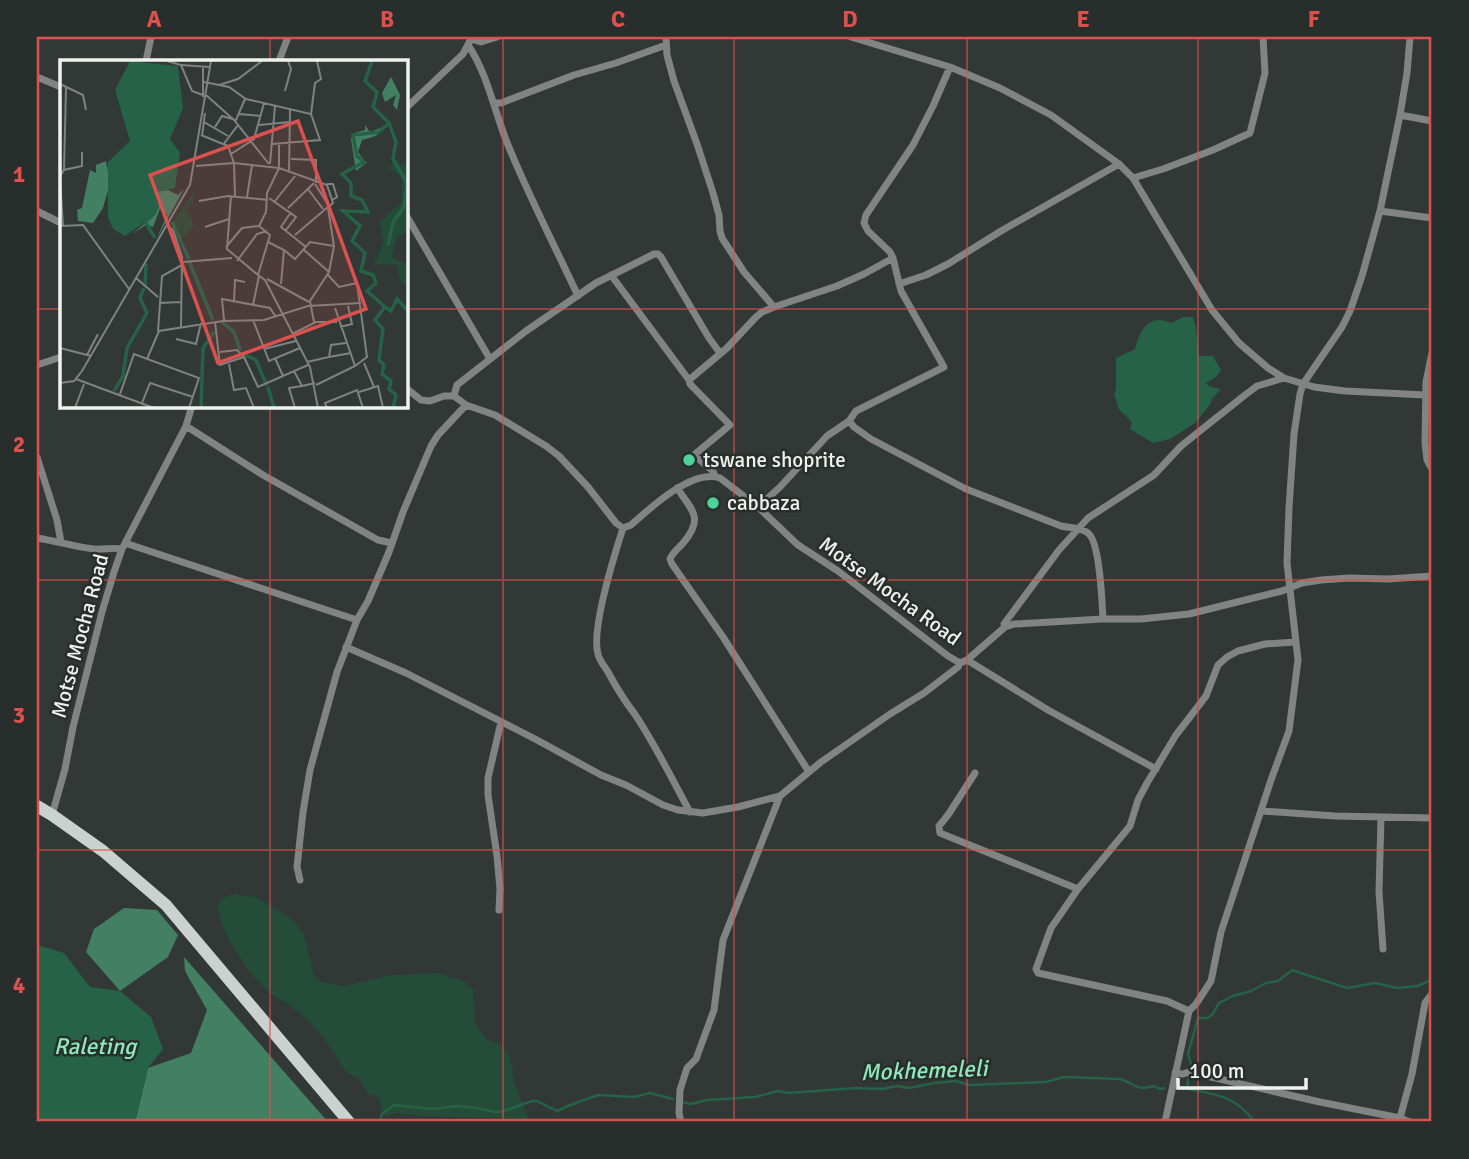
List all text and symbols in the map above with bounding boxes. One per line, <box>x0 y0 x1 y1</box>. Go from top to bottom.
text: A <box>147 5 162 34</box>
text: B <box>380 5 394 34</box>
text: C <box>611 5 625 34</box>
text: D <box>842 5 858 34</box>
text: E <box>1076 5 1090 34</box>
text: F <box>1308 5 1320 34</box>
inset map <box>60 60 408 408</box>
text: 1 <box>13 160 25 189</box>
text: 2 <box>13 430 25 459</box>
place label: tswane shoprite <box>703 447 846 473</box>
marker: tswane shoprite <box>681 452 697 468</box>
place label: cabbaza <box>727 490 800 516</box>
marker: cabbaza <box>705 495 721 511</box>
street label: Motse Mocha Road <box>814 531 966 651</box>
street label: Motse Mocha Road <box>46 551 114 721</box>
text: 3 <box>13 701 25 730</box>
text: 4 <box>13 971 25 1000</box>
water label: Raleting <box>54 1032 138 1061</box>
scale bar <box>1178 1047 1306 1091</box>
water label: Mokhemeleli <box>860 1054 991 1087</box>
text: 100 m <box>1189 1058 1244 1084</box>

